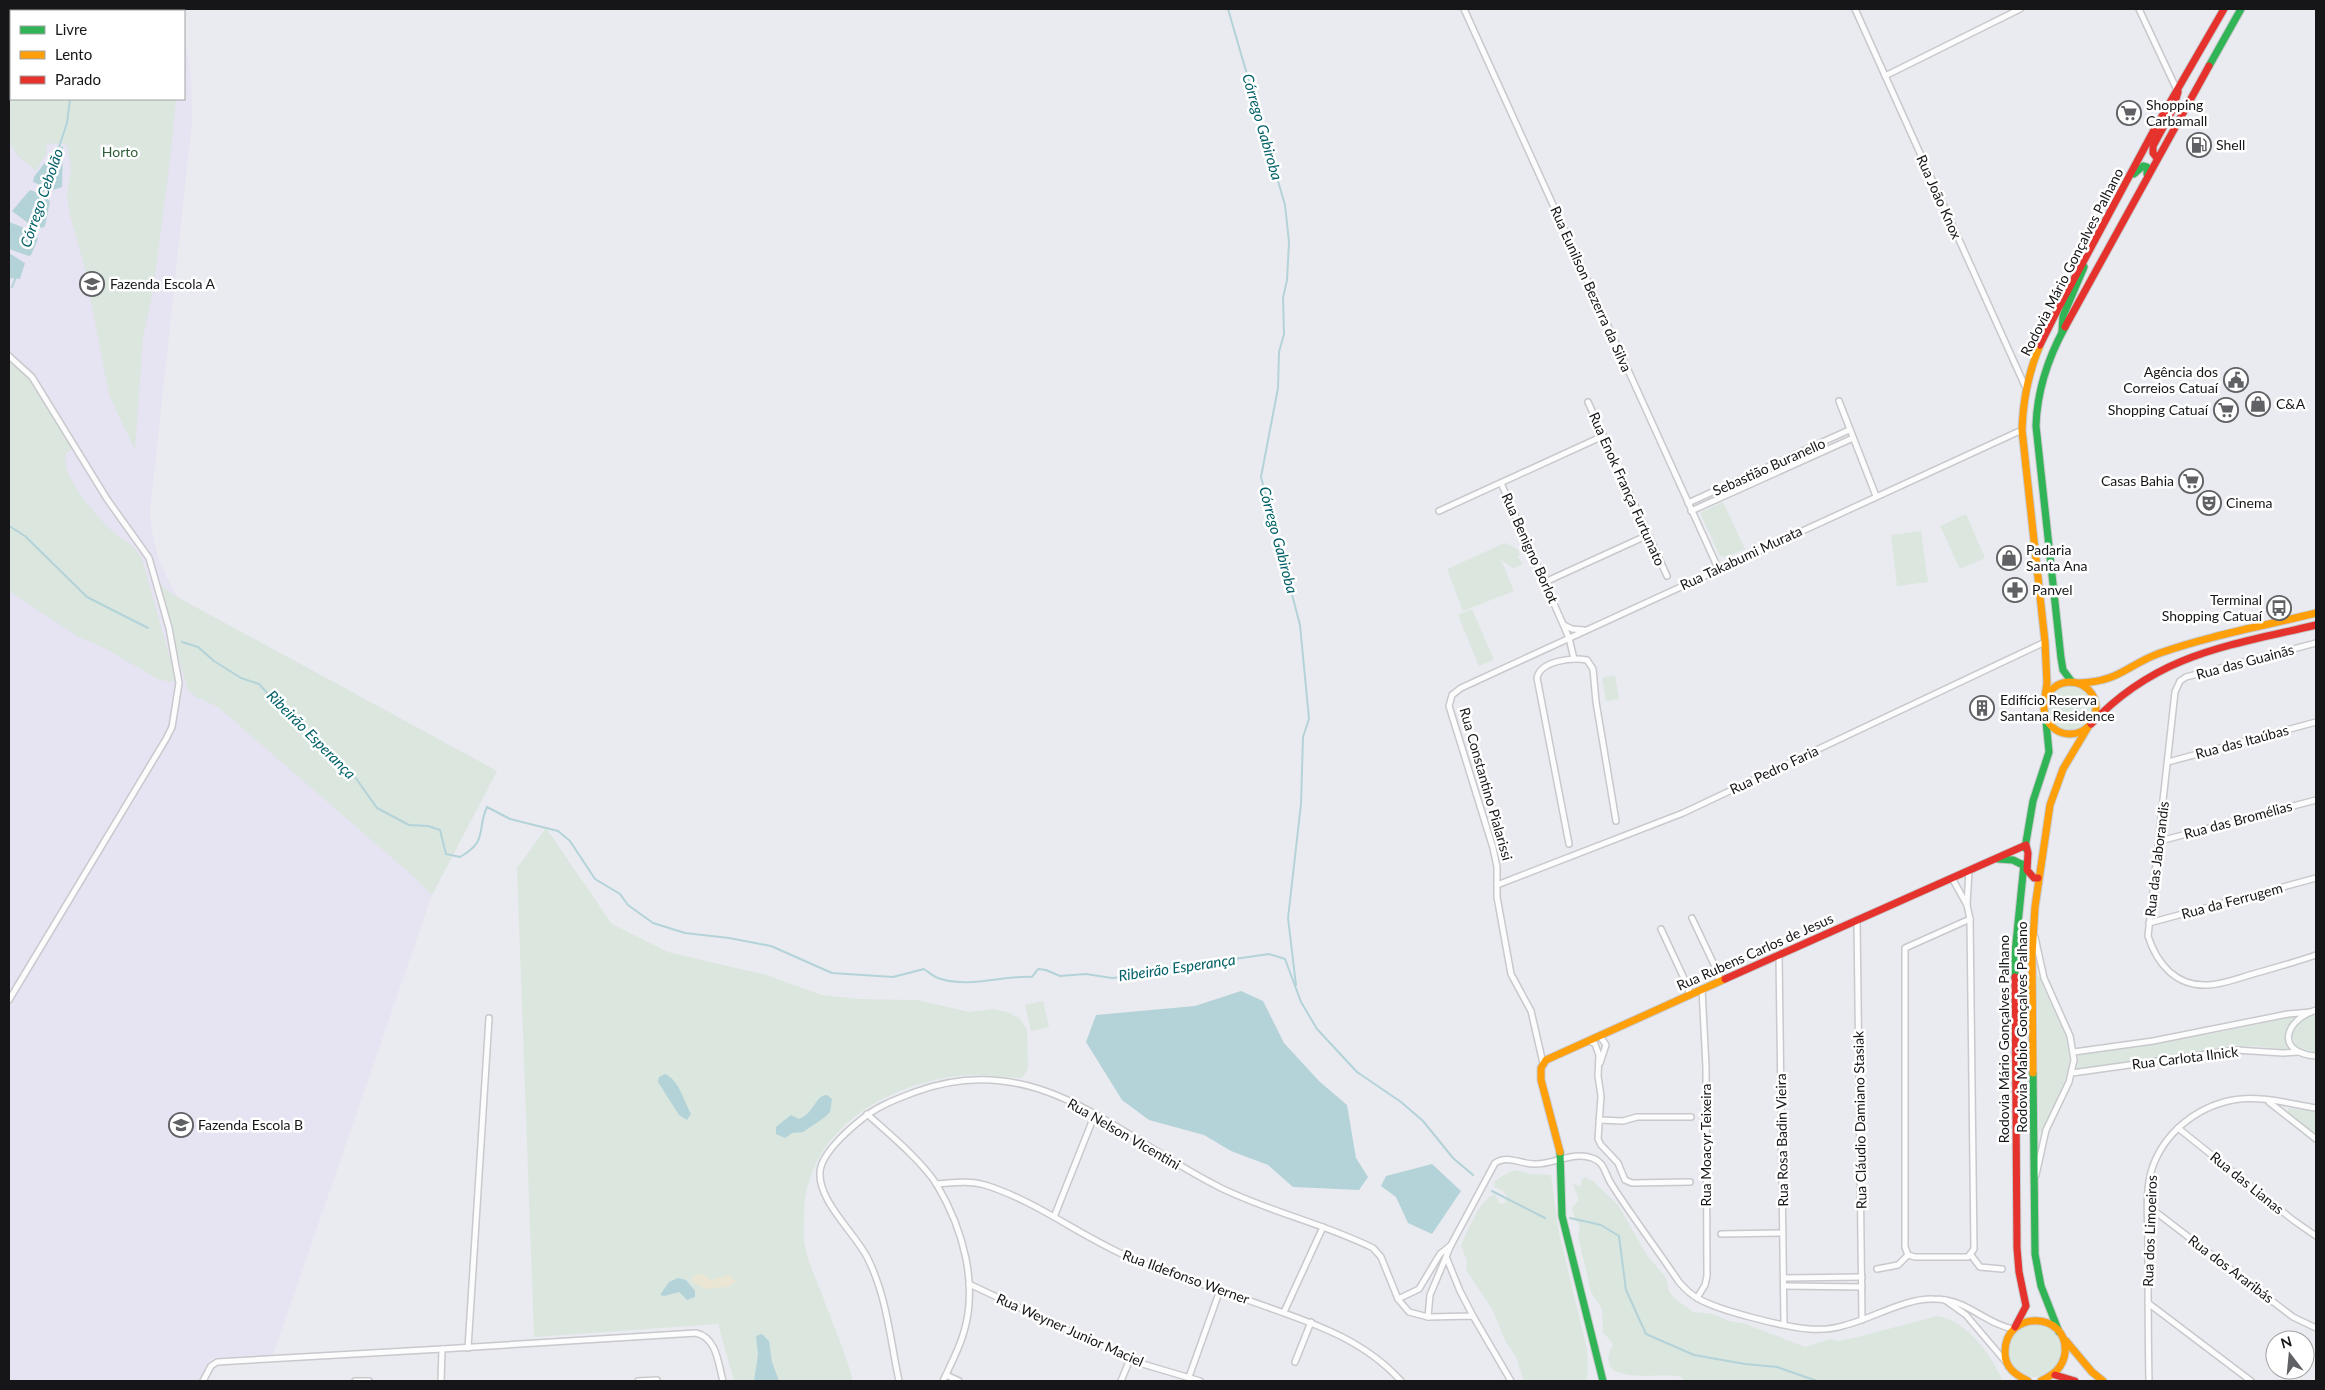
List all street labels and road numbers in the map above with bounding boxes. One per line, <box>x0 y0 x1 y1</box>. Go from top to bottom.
street label: Rua João Knox <box>1913 152 1966 241</box>
street label: Rodovia Mário Gonçalves Palhano <box>2017 165 2126 359</box>
street label: Rua Eunilson Bezerra da Silva <box>1547 203 1636 374</box>
street label: Rua Enok França Furtunato <box>1586 409 1669 568</box>
street label: Sebastião Buranello <box>1710 434 1828 499</box>
street label: Rua Benigno Borlot <box>1498 490 1562 606</box>
street label: Rua Takabumi Murata <box>1677 522 1805 593</box>
street label: Rua das Guainãs <box>2194 640 2296 683</box>
street label: Rua Constantino Pialarissi <box>1456 705 1516 862</box>
street label: Rua das Itaúbas <box>2193 721 2290 762</box>
street label: Rua Pedro Faria <box>1727 742 1821 797</box>
street label: Rua das Bromélias <box>2182 797 2294 842</box>
street label: Rua das Jaborandis <box>2141 800 2172 918</box>
street label: Rua da Ferrugem <box>2179 879 2284 922</box>
street label: Rua Rubens Carlos de Jesus <box>1674 909 1836 994</box>
street label: Rodovia Mabio Gonçalves Palhano <box>2013 921 2030 1133</box>
street label: Rodovia Mário Gonçalves Palhano <box>1995 935 2012 1143</box>
street label: Rua Cláudio Damiano Stasiak <box>1849 1030 1870 1209</box>
street label: Rua Carlota Ilnick <box>2131 1042 2240 1072</box>
street label: Rua Rosa Badin Vieira <box>1772 1073 1791 1207</box>
street label: Rua Moacyr Teixeira <box>1697 1083 1714 1207</box>
street label: Rua Nelson VIcentini <box>1065 1094 1184 1173</box>
street label: Rua das Lianas <box>2207 1148 2287 1217</box>
street label: Rua dos Limoeiros <box>2139 1175 2160 1287</box>
street label: Rua dos Araribás <box>2185 1231 2277 1306</box>
street label: Rua Ildefonso Werner <box>1121 1246 1252 1307</box>
street label: Rua Weyner Junior Maciel <box>994 1289 1147 1370</box>

